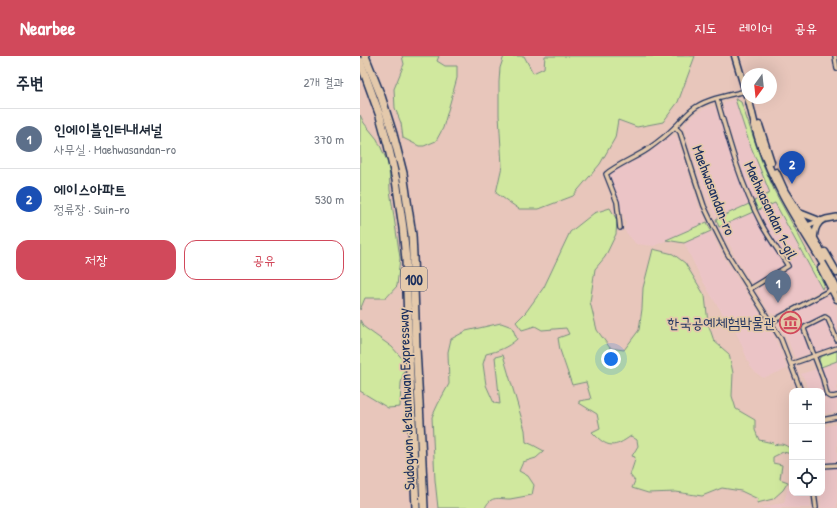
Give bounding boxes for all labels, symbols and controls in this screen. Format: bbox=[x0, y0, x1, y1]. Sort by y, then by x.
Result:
text: Nearbee bbox=[20, 15, 75, 41]
text: 지도 bbox=[694, 18, 717, 37]
text: 레이어 bbox=[739, 18, 772, 37]
text: 공유 bbox=[794, 18, 817, 37]
north arrow bbox=[741, 68, 777, 104]
text: 주변 bbox=[16, 71, 43, 94]
text: 2개 결과 bbox=[304, 73, 344, 91]
text: 인에이블인터내셔널 bbox=[54, 119, 163, 140]
text: 1 bbox=[27, 130, 31, 148]
text: 370 m bbox=[314, 130, 344, 148]
text: 사무실 · Maehwasandan-ro bbox=[54, 140, 176, 158]
street label: Maehwasandan-ro bbox=[687, 142, 741, 238]
pin: 2 bbox=[779, 151, 805, 184]
street label: Maehwasandan 1-gil bbox=[739, 158, 803, 262]
text: 에이스아파트 bbox=[54, 179, 126, 200]
text: 2 bbox=[26, 190, 32, 208]
text: 530 m bbox=[315, 190, 344, 208]
text: 정류장 · Suin-ro bbox=[54, 200, 129, 218]
button: 저장 bbox=[16, 240, 176, 280]
button: 공유 bbox=[184, 240, 344, 280]
road number: 100 bbox=[401, 267, 427, 291]
pin: 1 bbox=[765, 270, 791, 303]
street label: Sudogwon Je1sunhwan Expressway bbox=[392, 308, 420, 490]
museum icon: 한국공예체험박물관 bbox=[778, 309, 804, 335]
place label: 한국공예체험박물관 bbox=[667, 312, 776, 333]
your location bbox=[601, 349, 621, 369]
map controls bbox=[789, 388, 825, 496]
button: + bbox=[789, 388, 825, 424]
button: − bbox=[789, 424, 825, 460]
button: locate bbox=[789, 460, 825, 496]

